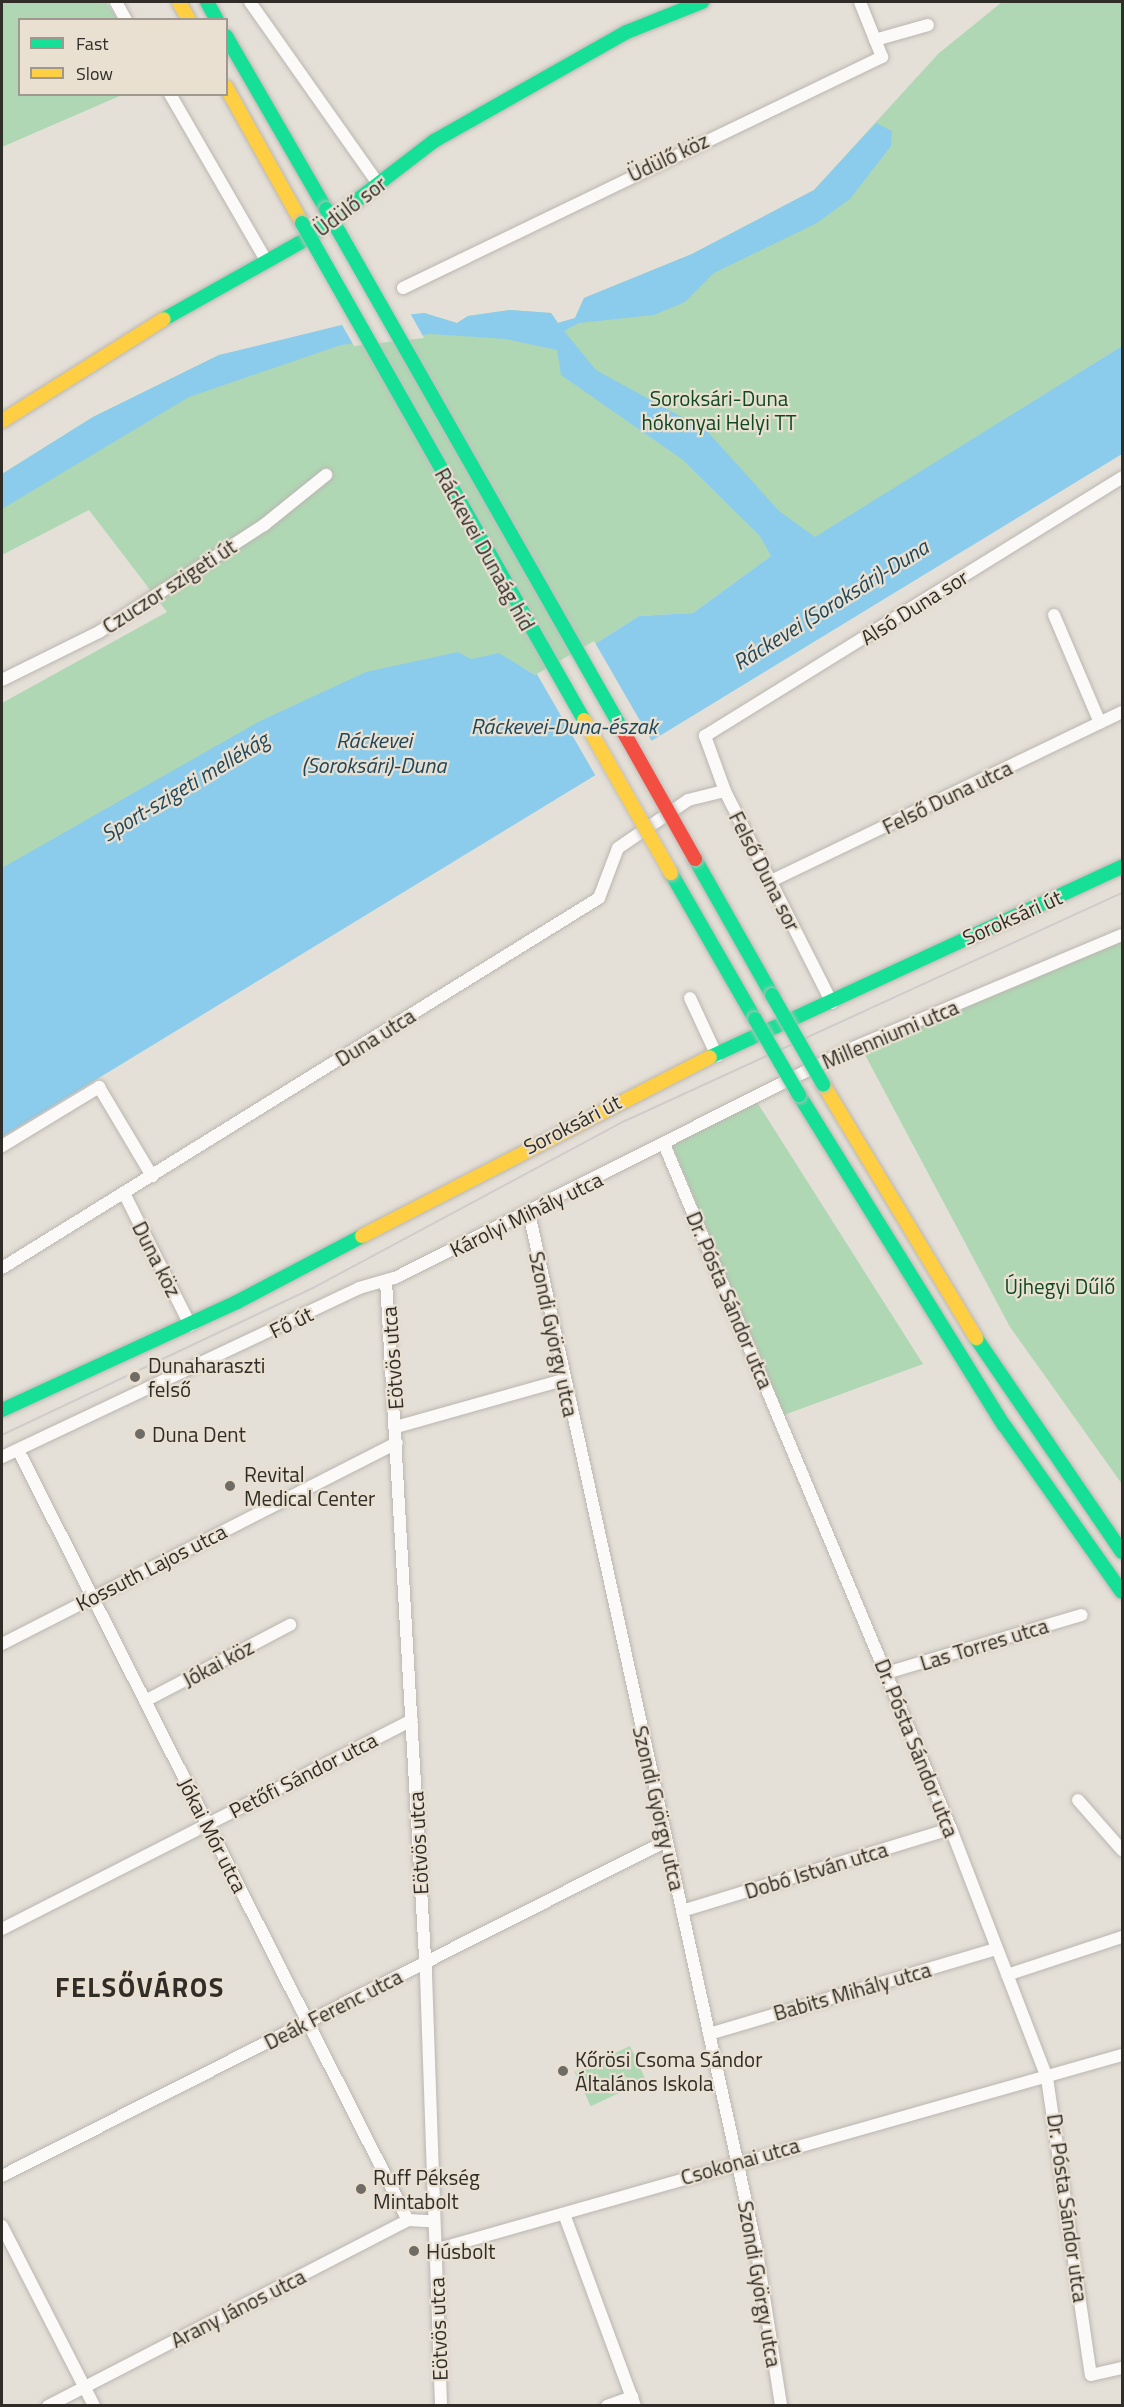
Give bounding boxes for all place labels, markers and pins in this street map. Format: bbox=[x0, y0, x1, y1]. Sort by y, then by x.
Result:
place label: Dunaharaszti felső bbox=[148, 1352, 265, 1402]
marker: Dunaharaszti felső bbox=[126, 1368, 144, 1386]
place label: Duna Dent bbox=[152, 1421, 246, 1447]
marker: Duna Dent bbox=[133, 1427, 147, 1441]
place label: Revital Medical Center bbox=[244, 1461, 375, 1511]
marker: Revital Medical Center bbox=[221, 1477, 239, 1495]
place label: Kőrösi Csoma Sándor Általános Iskola bbox=[575, 2046, 762, 2096]
marker: Kőrösi Csoma Sándor Általános Iskola bbox=[556, 2064, 570, 2078]
place label: Ruff Pékség Mintabolt bbox=[373, 2164, 480, 2214]
marker: Ruff Pékség Mintabolt bbox=[354, 2182, 368, 2196]
place label: Húsbolt bbox=[426, 2238, 495, 2264]
marker: Húsbolt bbox=[407, 2244, 421, 2258]

